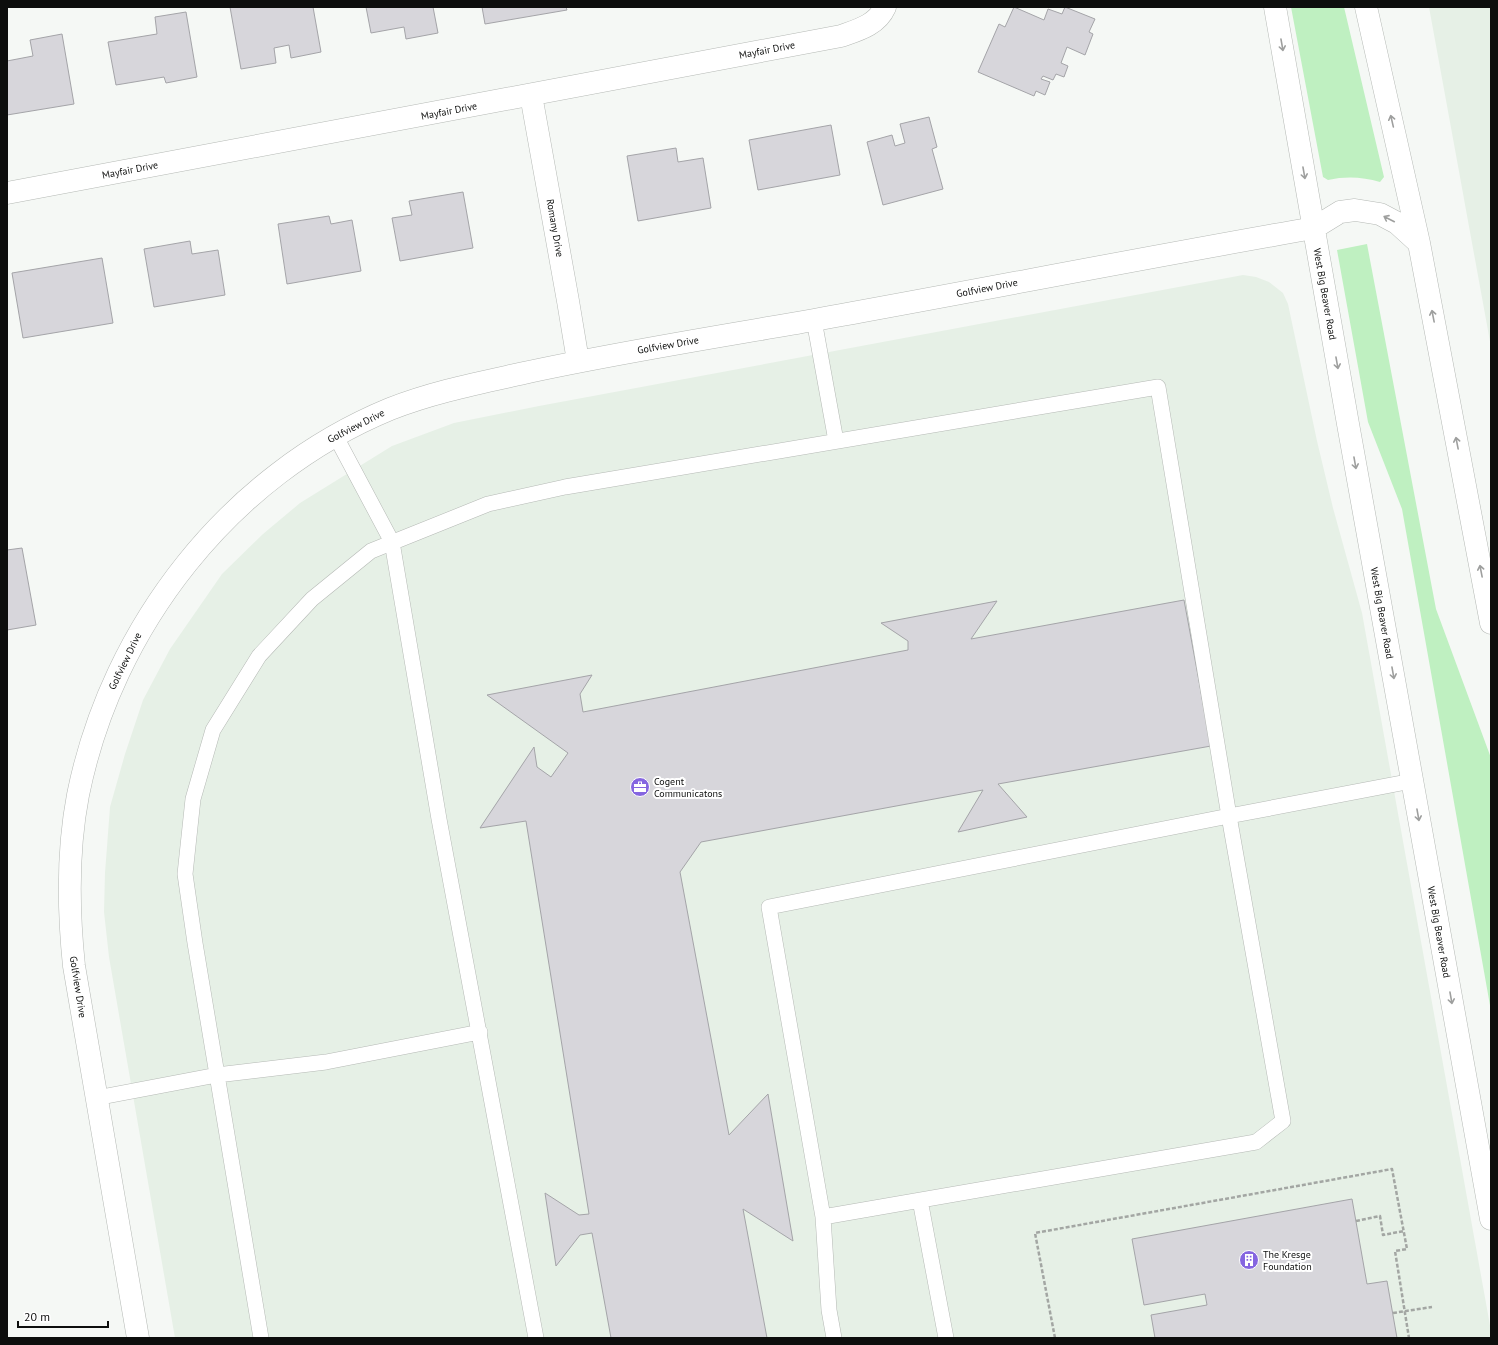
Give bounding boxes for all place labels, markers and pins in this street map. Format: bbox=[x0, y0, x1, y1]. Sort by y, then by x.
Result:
place label: Cogent Communicatons bbox=[654, 775, 722, 800]
office icon: Cogent Communicatons bbox=[629, 776, 651, 798]
place label: The Kresge Foundation bbox=[1263, 1248, 1312, 1273]
building icon: The Kresge Foundation bbox=[1238, 1249, 1260, 1271]

